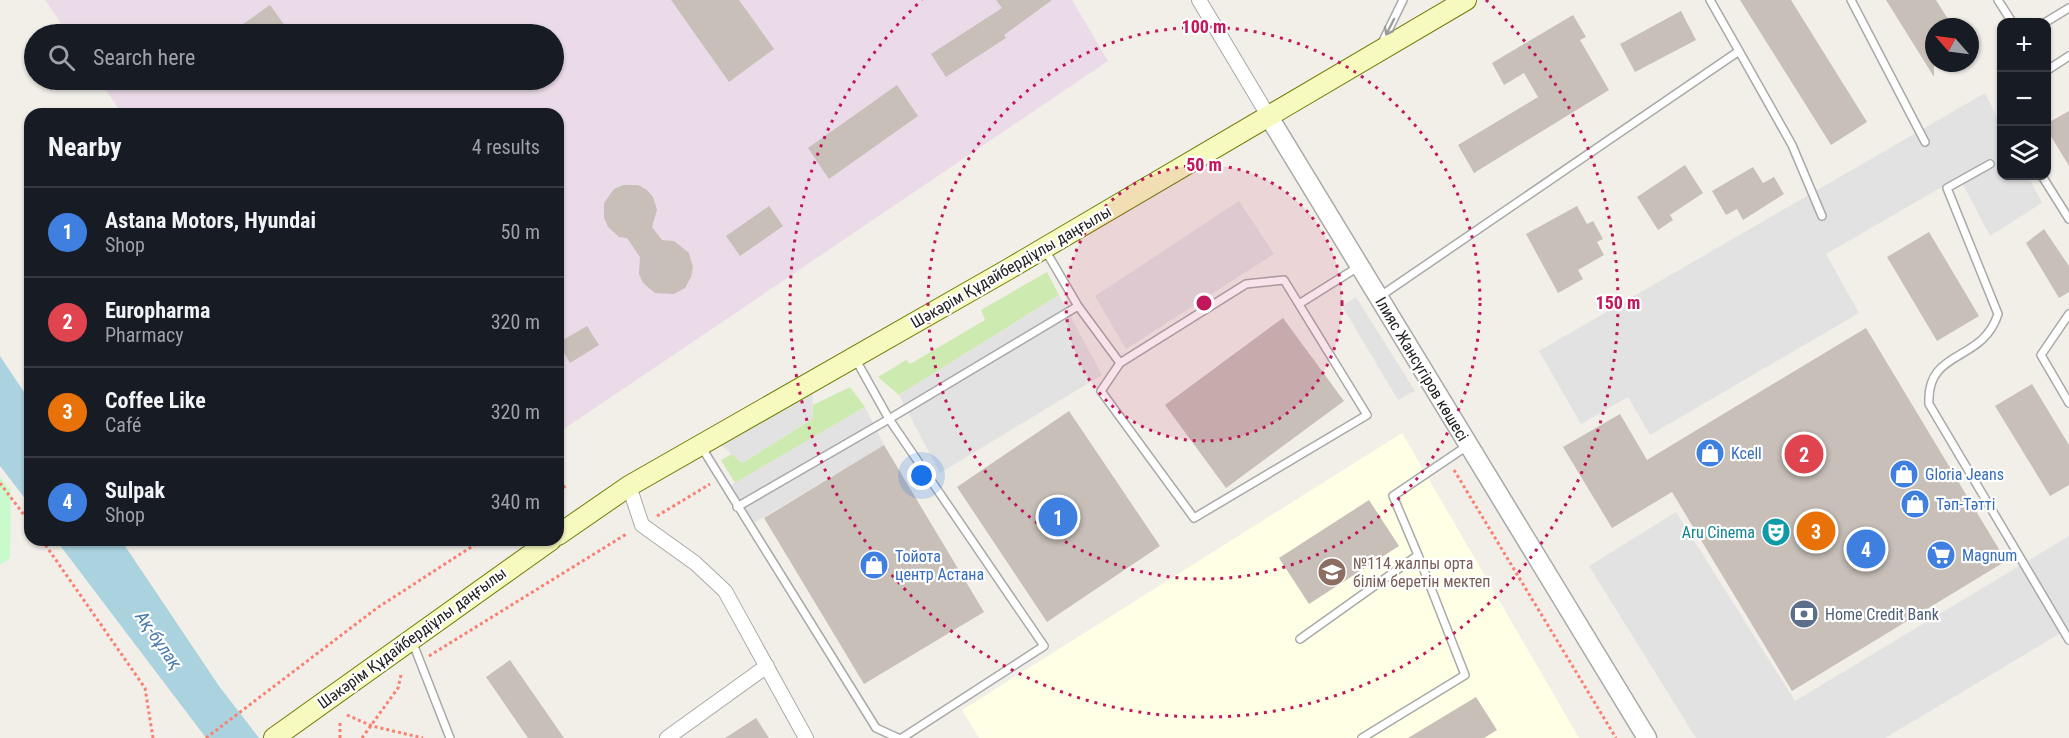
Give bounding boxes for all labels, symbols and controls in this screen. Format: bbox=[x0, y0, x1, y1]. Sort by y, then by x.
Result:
text: 100 m bbox=[1182, 16, 1226, 37]
one-way arrow bbox=[1384, 17, 1395, 35]
north arrow bbox=[1925, 18, 1979, 72]
map controls bbox=[1997, 18, 2051, 180]
button: + bbox=[1997, 18, 2051, 72]
search box bbox=[24, 24, 564, 90]
icon: search bbox=[45, 41, 78, 74]
text: Search here bbox=[93, 45, 195, 70]
button: − bbox=[1997, 72, 2051, 126]
button: layers bbox=[1997, 126, 2051, 180]
text: Nearby bbox=[48, 132, 122, 162]
text: 4 results bbox=[472, 135, 540, 159]
text: 50 m bbox=[1186, 154, 1222, 175]
street label: Шәкәрім Құдайбердіұлы даңғылы bbox=[907, 202, 1115, 332]
text: Astana Motors, Hyundai bbox=[105, 208, 316, 233]
text: 1 bbox=[62, 220, 73, 244]
text: 50 m bbox=[501, 220, 540, 244]
text: Shop bbox=[105, 233, 145, 257]
text: 150 m bbox=[1596, 292, 1640, 313]
centre of rings bbox=[1194, 293, 1214, 313]
street label: Ілияс Жансүгіров көшесі bbox=[1371, 293, 1473, 445]
text: Europharma bbox=[105, 298, 210, 323]
text: 2 bbox=[62, 310, 73, 334]
text: 320 m bbox=[491, 310, 540, 334]
text: Pharmacy bbox=[105, 323, 184, 347]
text: Coffee Like bbox=[105, 388, 206, 413]
text: 3 bbox=[62, 400, 73, 424]
text: 320 m bbox=[491, 400, 540, 424]
text: Café bbox=[105, 413, 141, 437]
pin: 2 bbox=[1784, 432, 1824, 476]
shop icon: Kcell bbox=[1694, 437, 1726, 469]
place label: Kcell bbox=[1731, 444, 1762, 463]
shop icon: Gloria Jeans bbox=[1888, 458, 1920, 490]
your location bbox=[907, 461, 936, 490]
place label: Gloria Jeans bbox=[1925, 465, 2004, 484]
text: Sulpak bbox=[105, 478, 165, 503]
shop icon: Тәп-Тәтті bbox=[1899, 488, 1931, 520]
text: 4 bbox=[62, 490, 73, 514]
text: 340 m bbox=[491, 490, 540, 514]
pin: 1 bbox=[1038, 494, 1078, 540]
place label: Тәп-Тәтті bbox=[1936, 495, 1995, 514]
text: Shop bbox=[105, 503, 145, 527]
pin: 3 bbox=[1796, 508, 1836, 554]
theatre icon: Aru Cinema bbox=[1760, 516, 1792, 548]
place label: Aru Cinema bbox=[1682, 523, 1755, 542]
pin: 4 bbox=[1846, 526, 1886, 572]
supermarket icon: Magnum bbox=[1925, 539, 1957, 571]
place label: Magnum bbox=[1962, 546, 2017, 565]
place label: Тойота центр Астана bbox=[895, 547, 984, 584]
shop icon: Тойота центр Астана bbox=[858, 549, 890, 581]
place label: №114 жалпы орта білім беретін мектеп bbox=[1353, 554, 1490, 591]
school or university icon: №114 жалпы орта білім беретін мектеп bbox=[1316, 556, 1348, 588]
street label: Шәкәрім Құдайбердіұлы даңғылы bbox=[314, 563, 510, 713]
bank icon: Home Credit Bank bbox=[1788, 598, 1820, 630]
place label: Home Credit Bank bbox=[1825, 605, 1940, 624]
water label: Ақ-бұлақ bbox=[131, 606, 187, 673]

